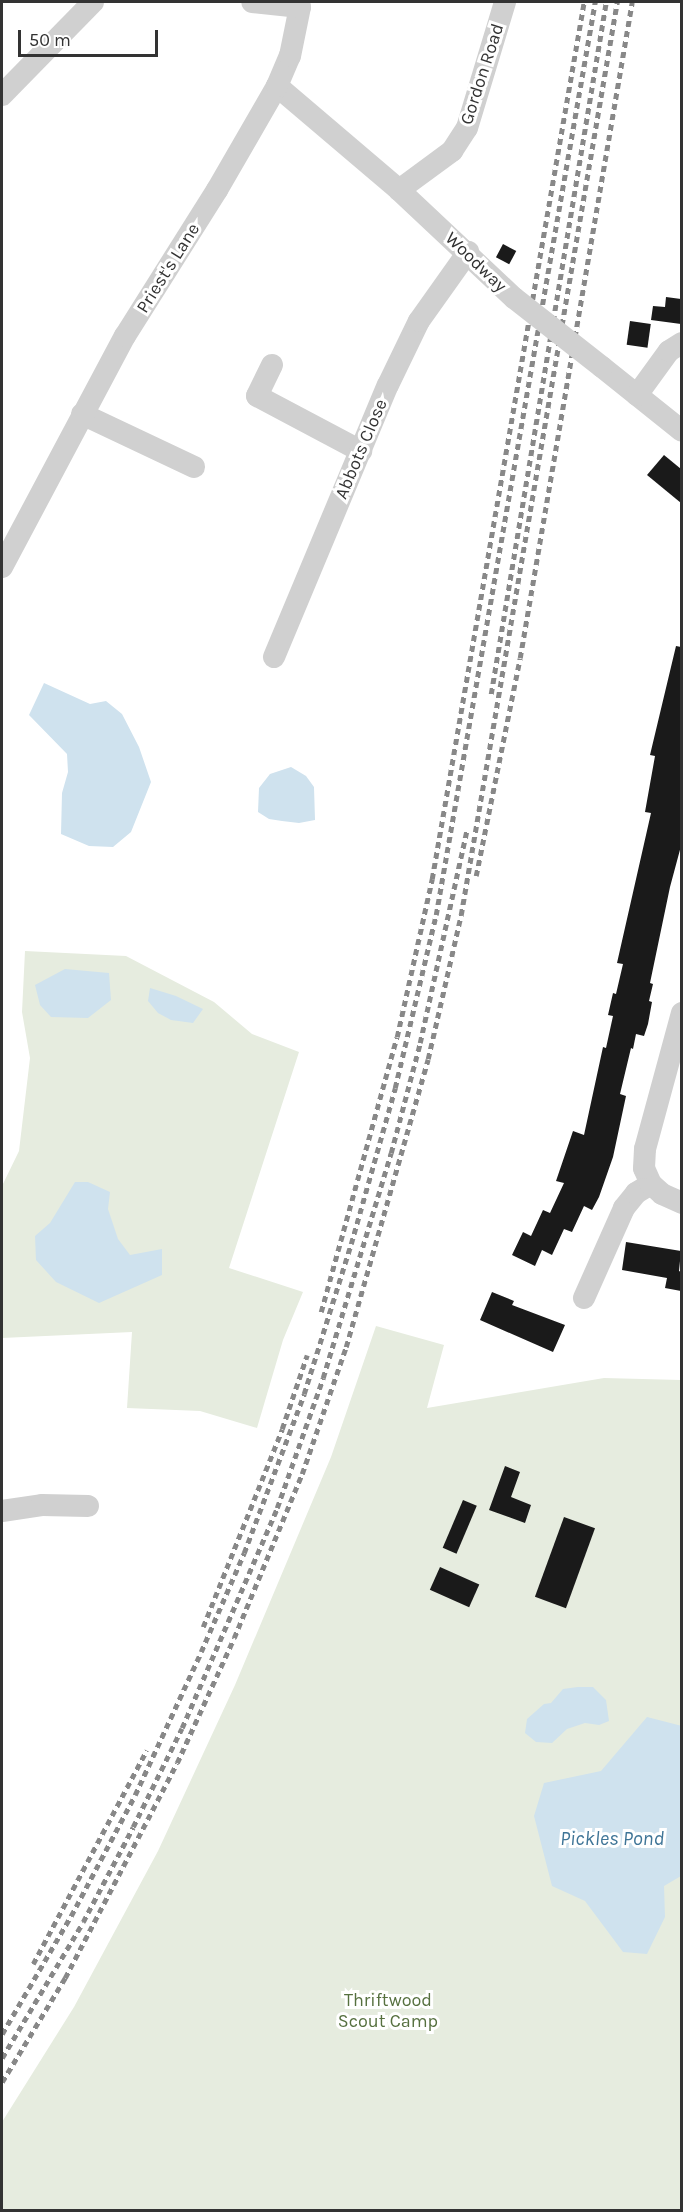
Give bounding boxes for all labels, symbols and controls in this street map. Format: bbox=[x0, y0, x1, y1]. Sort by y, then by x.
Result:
scale bar bbox=[21, 18, 160, 56]
street label: Gordon Road bbox=[456, 21, 508, 127]
text: 50 m bbox=[29, 29, 71, 51]
street label: Priest's Lane bbox=[132, 219, 204, 317]
street label: Woodway bbox=[441, 227, 511, 297]
street label: Abbots Close bbox=[330, 396, 392, 502]
water label: Pickles Pond bbox=[560, 1826, 664, 1850]
park label: Thriftwood Scout Camp bbox=[338, 1990, 438, 2032]

